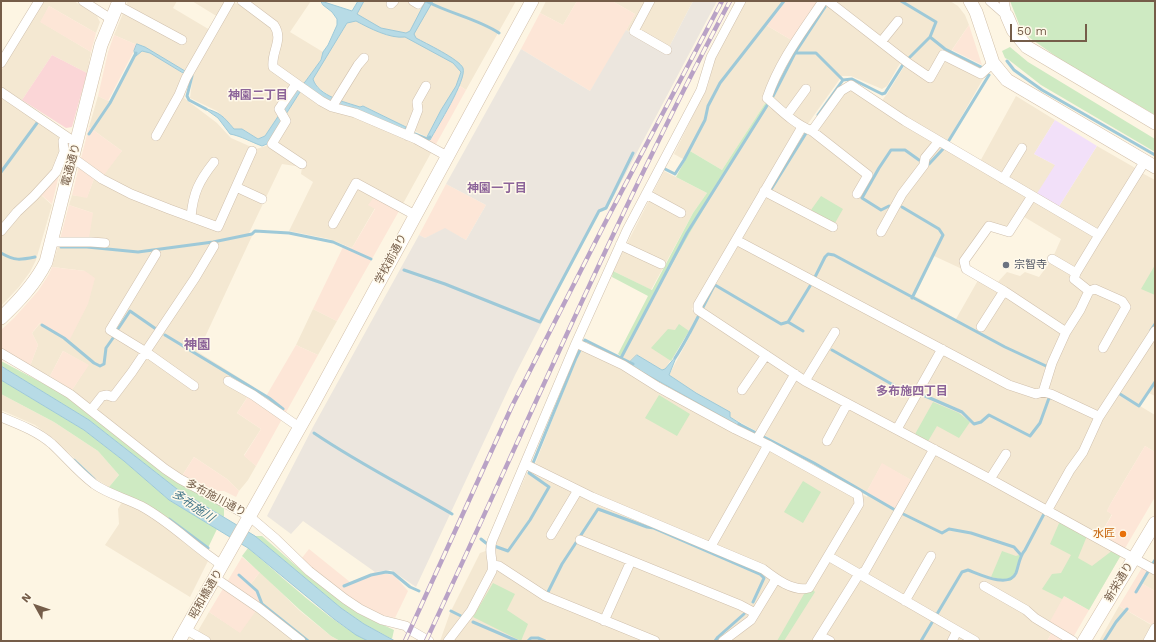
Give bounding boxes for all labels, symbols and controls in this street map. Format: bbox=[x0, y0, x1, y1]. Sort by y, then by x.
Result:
scale bar bbox=[1012, 16, 1089, 42]
text: 50 m bbox=[1017, 24, 1047, 38]
district label: 神園二丁目 bbox=[228, 88, 288, 102]
street label: 電通通り bbox=[59, 142, 83, 188]
district label: 神園一丁目 bbox=[467, 181, 527, 195]
street label: 学校前通り bbox=[372, 232, 410, 286]
place label: 宗智寺 bbox=[1014, 258, 1047, 272]
marker: 宗智寺 bbox=[1001, 260, 1011, 270]
district label: 神園 bbox=[184, 337, 210, 353]
district label: 多布施四丁目 bbox=[876, 384, 948, 398]
street label: 多布施川通り bbox=[184, 477, 248, 519]
water label: 多布施川 bbox=[169, 487, 217, 525]
place label: 水匠 bbox=[1093, 527, 1115, 541]
marker: 水匠 bbox=[1118, 529, 1128, 539]
street label: 新栄通り bbox=[1102, 560, 1136, 604]
street label: 昭和橋通り bbox=[187, 567, 225, 621]
north arrow bbox=[16, 586, 56, 626]
text: N bbox=[19, 591, 34, 605]

